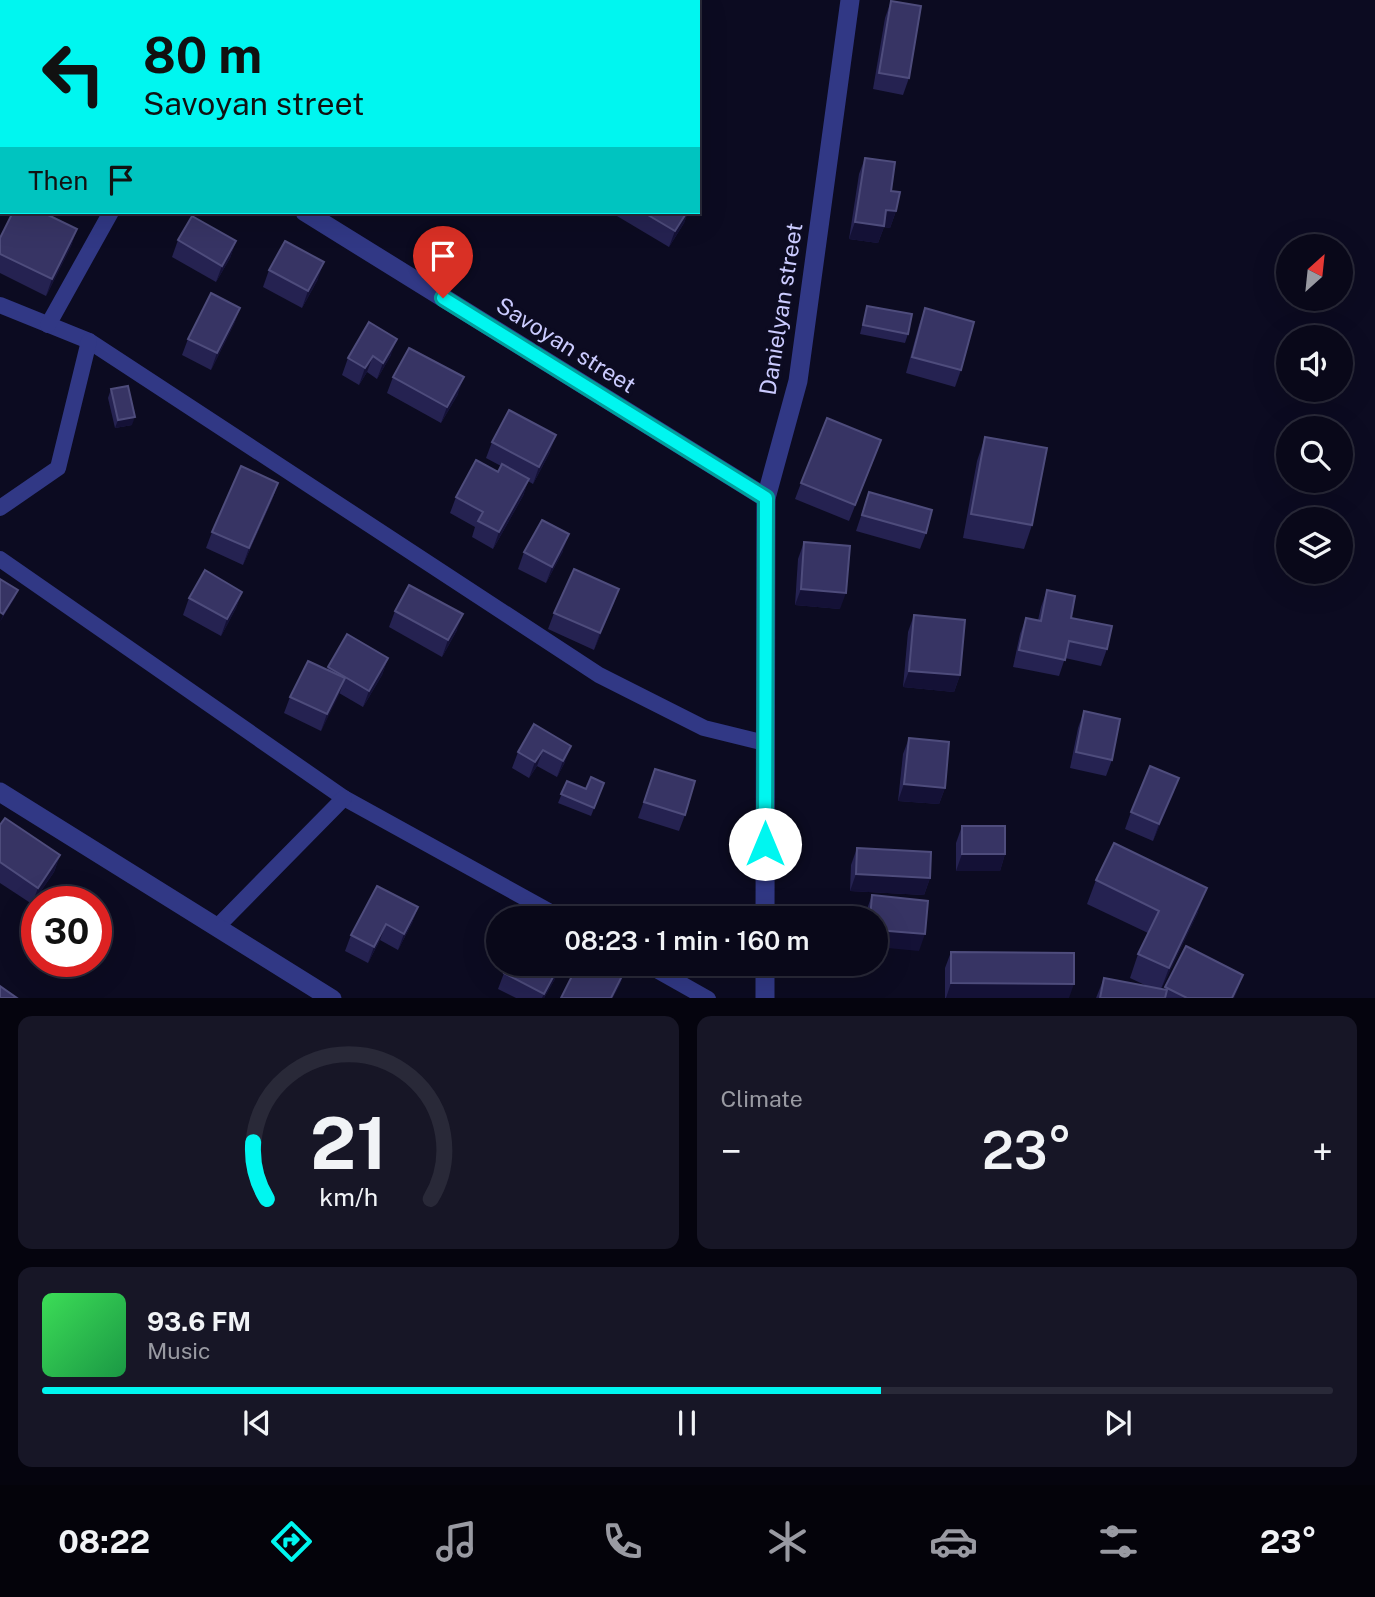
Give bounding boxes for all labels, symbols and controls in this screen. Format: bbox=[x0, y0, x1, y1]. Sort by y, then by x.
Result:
text: 80 m bbox=[143, 26, 262, 84]
icon: left bbox=[28, 28, 119, 119]
text: Savoyan street bbox=[143, 85, 364, 122]
icon: arrive bbox=[102, 161, 140, 199]
text: Then bbox=[28, 165, 88, 196]
street label: Danielyan street bbox=[754, 221, 807, 397]
pin bbox=[413, 226, 473, 298]
north arrow bbox=[1276, 234, 1353, 312]
map controls bbox=[1276, 234, 1353, 584]
icon: arrive bbox=[424, 237, 462, 275]
street label: Savoyan street bbox=[492, 291, 641, 398]
button: sound bbox=[1276, 325, 1353, 402]
button: search bbox=[1276, 416, 1353, 493]
button: layers bbox=[1276, 507, 1353, 584]
position arrow bbox=[728, 807, 802, 881]
speed limit sign: 30 bbox=[21, 886, 112, 977]
text: 08:23 · 1 min · 160 m bbox=[565, 925, 809, 956]
text: Climate bbox=[721, 1085, 803, 1112]
text: 21 bbox=[310, 1100, 387, 1185]
text: 23° bbox=[982, 1120, 1072, 1181]
text: − bbox=[721, 1129, 742, 1174]
text: + bbox=[1312, 1129, 1333, 1174]
text: km/h bbox=[319, 1181, 378, 1211]
text: 93.6 FM bbox=[147, 1306, 251, 1337]
text: Music bbox=[147, 1337, 211, 1364]
icon: previous bbox=[238, 1404, 276, 1442]
icon: pause bbox=[668, 1404, 706, 1442]
icon: next bbox=[1099, 1404, 1137, 1442]
icon: directions bbox=[267, 1517, 316, 1566]
icon: music bbox=[432, 1517, 481, 1566]
icon: phone bbox=[598, 1517, 647, 1566]
icon: climate bbox=[763, 1517, 812, 1566]
icon: car bbox=[929, 1517, 978, 1566]
icon: filters bbox=[1094, 1517, 1143, 1566]
text: 08:22 bbox=[58, 1523, 150, 1560]
text: 23° bbox=[1260, 1523, 1317, 1560]

